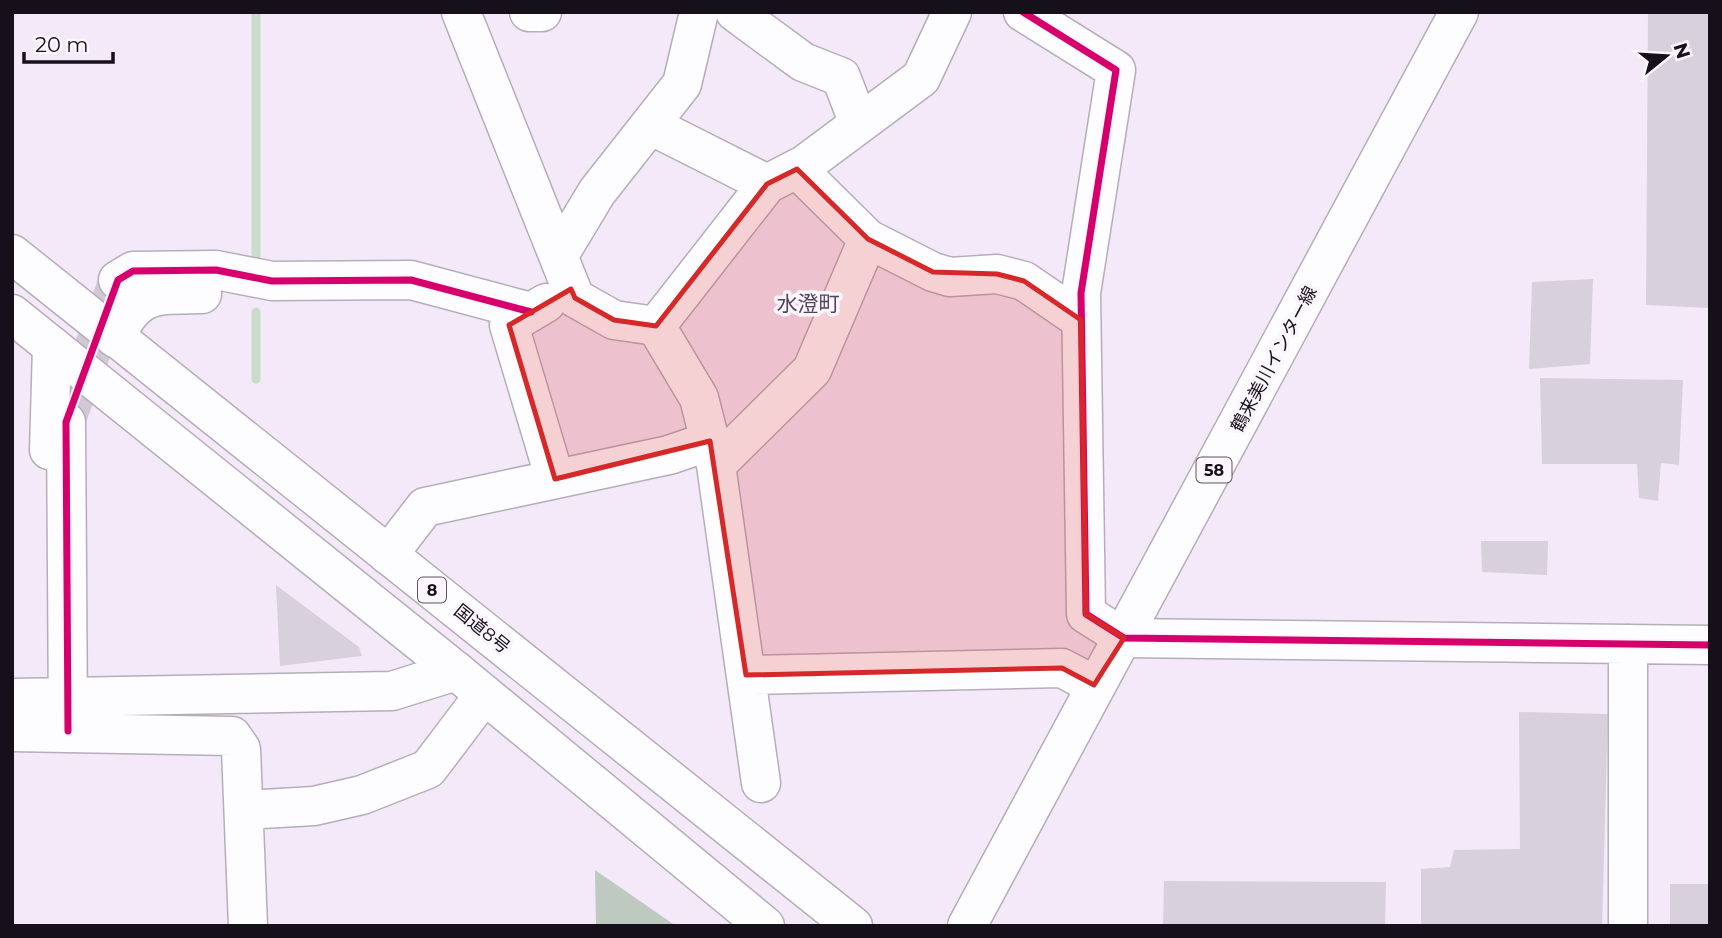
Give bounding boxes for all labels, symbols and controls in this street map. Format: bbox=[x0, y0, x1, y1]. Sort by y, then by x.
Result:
scale bar bbox=[24, 21, 114, 65]
north arrow bbox=[1631, 21, 1701, 91]
text: 20 m bbox=[35, 32, 89, 57]
text: N bbox=[1668, 40, 1695, 62]
street label: 鶴来美川インター線 bbox=[1226, 282, 1322, 436]
district label: 水澄町 bbox=[777, 291, 840, 316]
road number: 58 bbox=[1196, 457, 1232, 482]
road number: 8 bbox=[418, 578, 446, 603]
street label: 国道8号 bbox=[450, 600, 514, 658]

